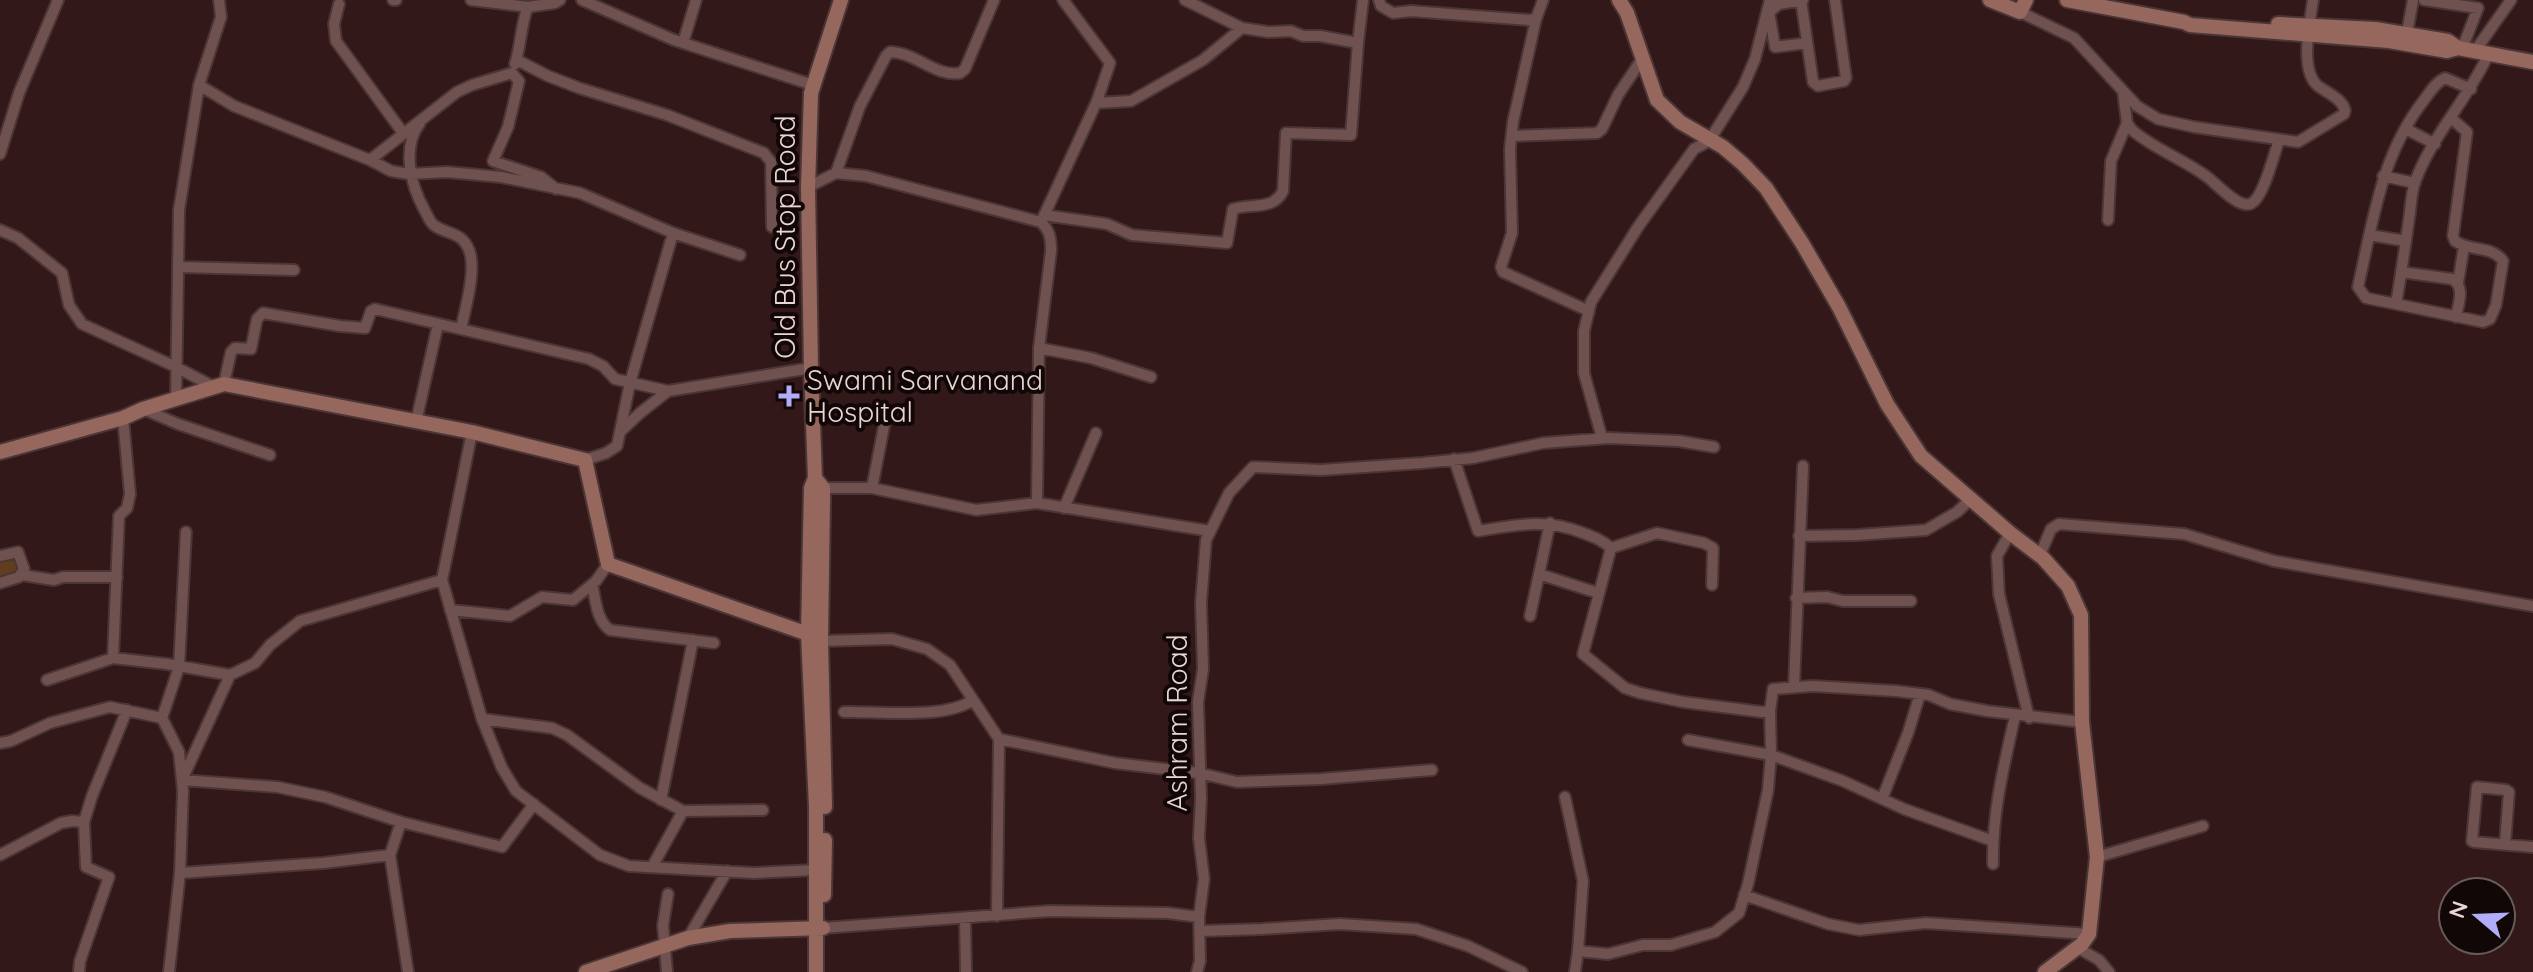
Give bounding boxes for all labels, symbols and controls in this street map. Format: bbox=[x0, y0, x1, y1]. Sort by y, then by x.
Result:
street label: Old Bus Stop Road bbox=[767, 115, 802, 359]
place label: Swami Sarvanand Hospital bbox=[807, 362, 1043, 429]
marker: Swami Sarvanand Hospital bbox=[778, 385, 800, 407]
street label: Ashram Road bbox=[1159, 634, 1194, 812]
north arrow bbox=[2437, 876, 2517, 956]
text: N bbox=[2442, 897, 2474, 922]

